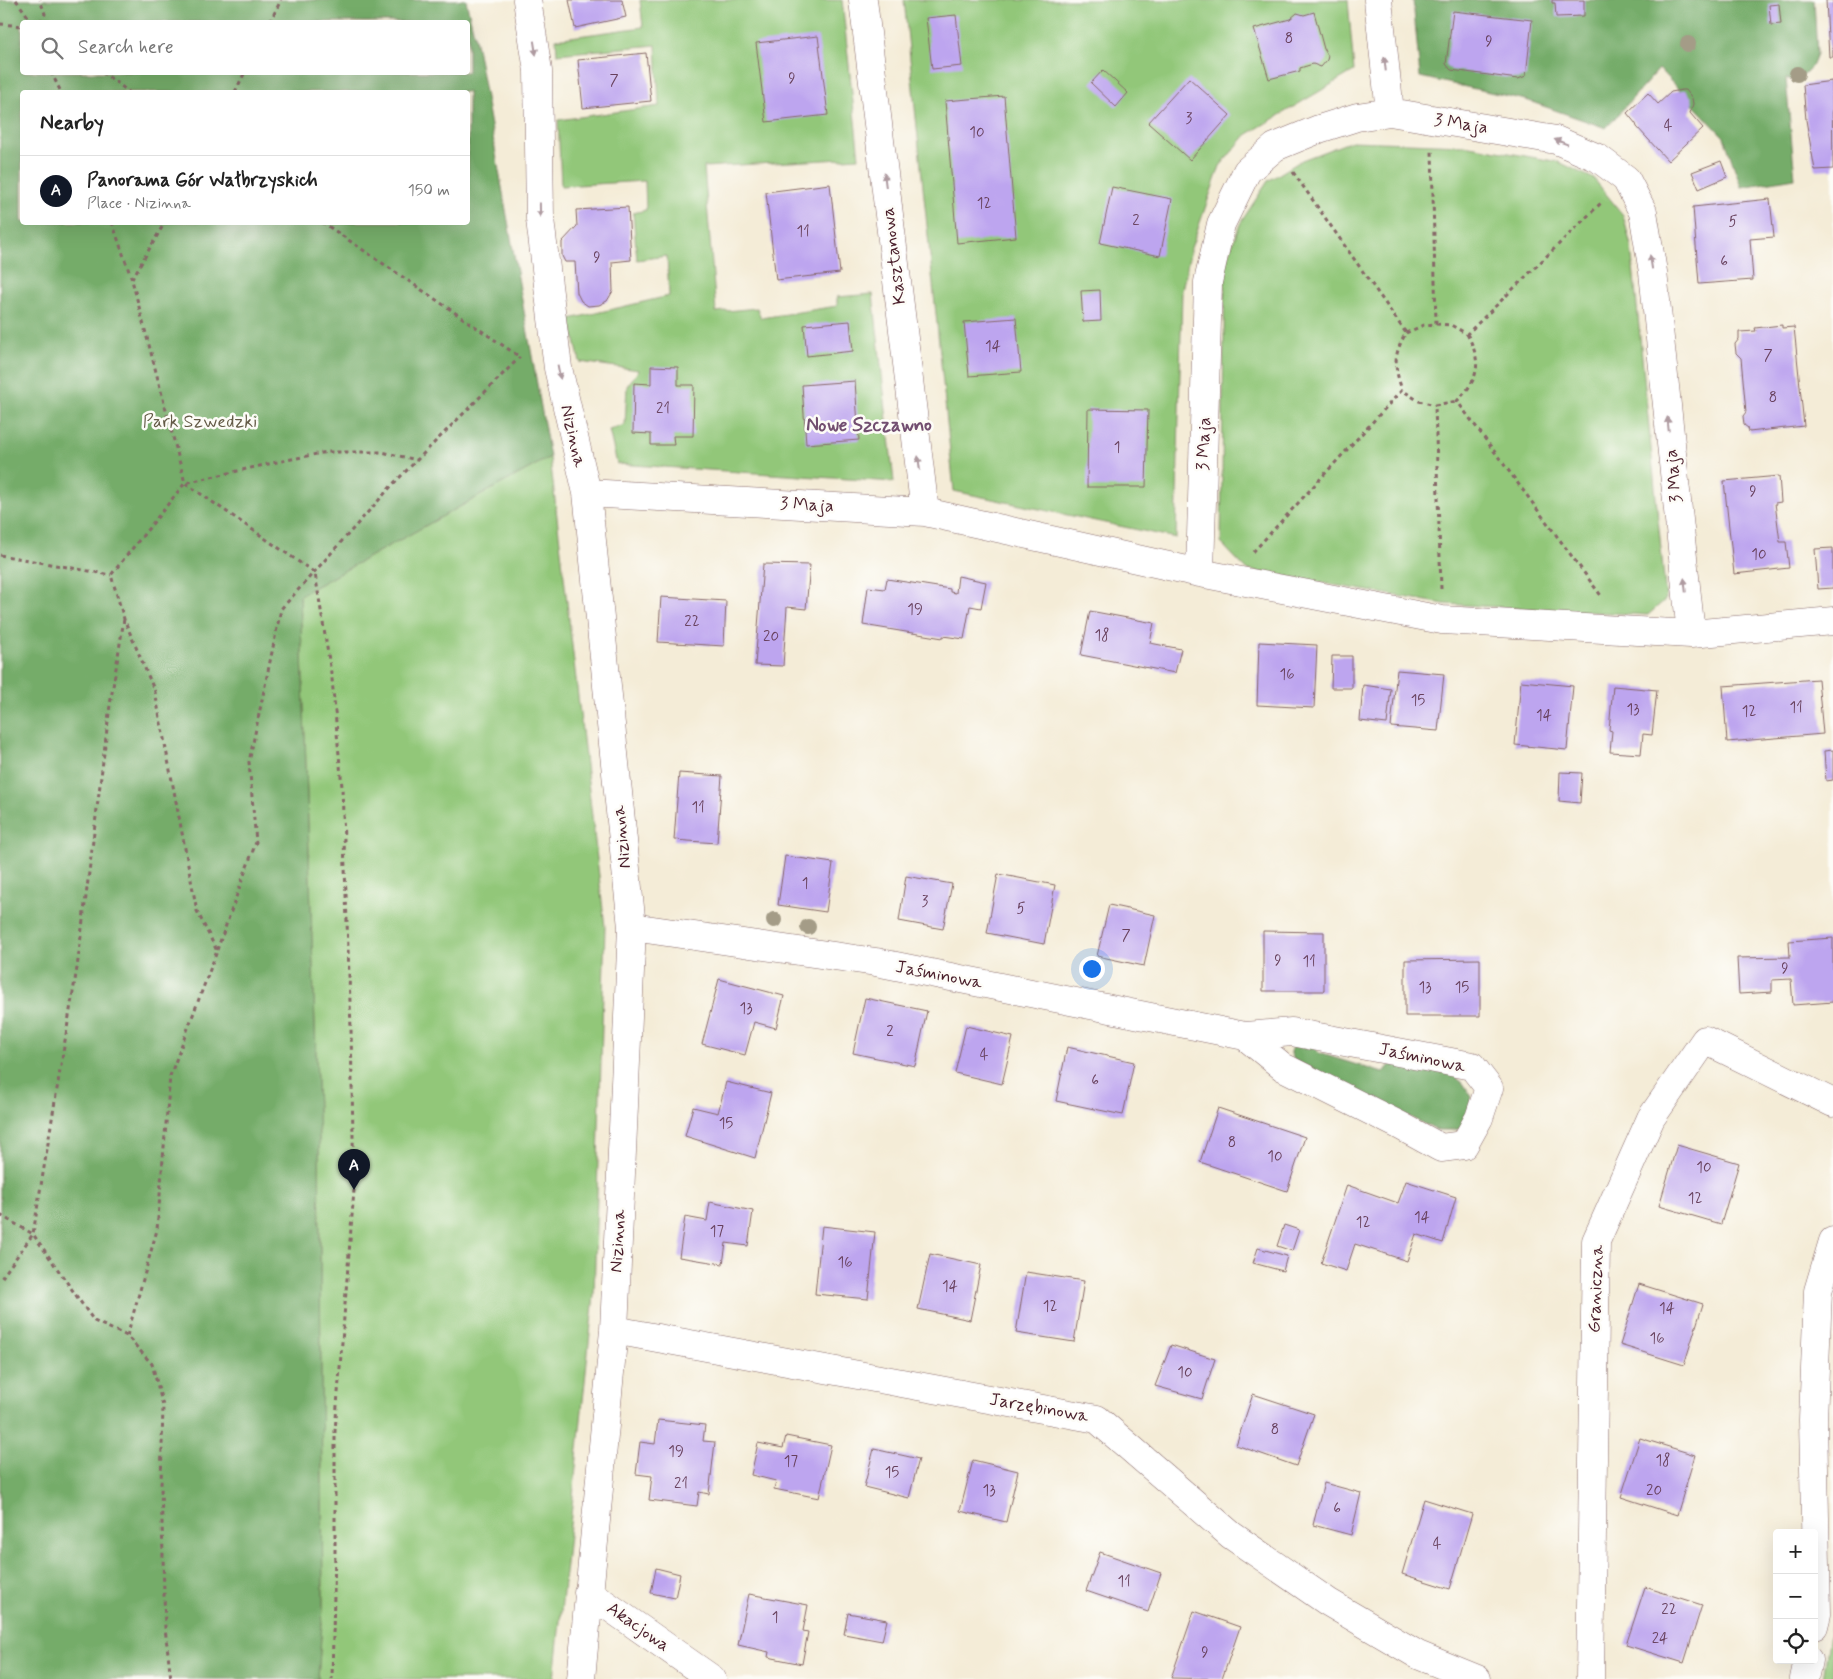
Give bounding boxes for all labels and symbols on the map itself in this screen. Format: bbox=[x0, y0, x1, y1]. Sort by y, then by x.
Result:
house number: 8 bbox=[1285, 29, 1293, 49]
house number: 9 bbox=[1485, 32, 1493, 52]
one-way arrow bbox=[531, 41, 539, 57]
one-way arrow bbox=[1381, 56, 1389, 72]
house number: 9 bbox=[788, 69, 796, 89]
house number: 7 bbox=[609, 71, 619, 91]
street label: 3 Maja bbox=[1433, 108, 1489, 140]
house number: 3 bbox=[1186, 109, 1193, 129]
house number: 4 bbox=[1664, 116, 1673, 136]
house number: 10 bbox=[969, 123, 985, 143]
one-way arrow bbox=[1554, 138, 1569, 145]
one-way arrow bbox=[881, 172, 889, 188]
house number: 12 bbox=[977, 194, 991, 214]
one-way arrow bbox=[536, 203, 544, 219]
street label: Kasztanowa bbox=[876, 206, 912, 306]
house number: 2 bbox=[1132, 211, 1140, 231]
house number: 5 bbox=[1728, 212, 1738, 232]
house number: 11 bbox=[796, 222, 810, 242]
house number: 9 bbox=[593, 248, 601, 268]
house number: 6 bbox=[1720, 252, 1728, 272]
one-way arrow bbox=[1647, 254, 1655, 270]
house number: 14 bbox=[985, 337, 1001, 357]
house number: 7 bbox=[1763, 346, 1773, 366]
one-way arrow bbox=[555, 364, 563, 380]
house number: 8 bbox=[1769, 388, 1777, 408]
house number: 21 bbox=[656, 399, 670, 419]
street label: Nizinna bbox=[554, 402, 592, 470]
park label: Park Szwedzki bbox=[143, 410, 257, 434]
district label: Nowe Szczawno bbox=[806, 413, 932, 438]
one-way arrow bbox=[1664, 415, 1672, 431]
street label: 3 Maja bbox=[1191, 417, 1217, 471]
house number: 1 bbox=[1114, 438, 1120, 458]
street label: 3 Maja bbox=[1659, 448, 1689, 504]
one-way arrow bbox=[915, 455, 923, 471]
house number: 9 bbox=[1749, 482, 1757, 502]
street label: 3 Maja bbox=[779, 492, 835, 518]
house number: 10 bbox=[1751, 545, 1767, 565]
one-way arrow bbox=[1681, 577, 1689, 593]
house number: 19 bbox=[907, 600, 923, 620]
house number: 22 bbox=[684, 612, 700, 632]
house number: 18 bbox=[1095, 626, 1109, 646]
house number: 20 bbox=[763, 627, 779, 647]
house number: 16 bbox=[1279, 665, 1295, 685]
house number: 15 bbox=[1411, 691, 1425, 711]
house number: 11 bbox=[1789, 698, 1803, 718]
house number: 13 bbox=[1626, 700, 1640, 720]
house number: 12 bbox=[1742, 702, 1756, 722]
house number: 14 bbox=[1536, 706, 1552, 726]
house number: 11 bbox=[691, 798, 705, 818]
street label: Nizinna bbox=[607, 804, 637, 870]
house number: 1 bbox=[802, 874, 808, 894]
house number: 3 bbox=[922, 892, 929, 912]
house number: 5 bbox=[1016, 899, 1026, 919]
house number: 7 bbox=[1121, 926, 1131, 946]
house number: 9 bbox=[1274, 951, 1282, 971]
house number: 11 bbox=[1302, 952, 1316, 972]
street label: Jaśminowa bbox=[894, 955, 985, 995]
your location bbox=[1079, 956, 1105, 982]
house number: 9 bbox=[1781, 959, 1789, 979]
house number: 13 bbox=[1418, 978, 1432, 998]
house number: 15 bbox=[1455, 978, 1469, 998]
house number: 13 bbox=[739, 999, 753, 1019]
house number: 2 bbox=[886, 1022, 894, 1042]
street label: Jaśminowa bbox=[1376, 1037, 1468, 1079]
house number: 4 bbox=[980, 1045, 989, 1065]
house number: 6 bbox=[1091, 1071, 1099, 1091]
house number: 15 bbox=[719, 1114, 733, 1134]
house number: 8 bbox=[1228, 1133, 1236, 1153]
house number: 10 bbox=[1267, 1147, 1283, 1167]
pin: A bbox=[338, 1149, 370, 1190]
house number: 10 bbox=[1696, 1158, 1712, 1178]
house number: 12 bbox=[1688, 1189, 1702, 1209]
house number: 14 bbox=[1414, 1208, 1430, 1228]
street label: Nizinna bbox=[604, 1209, 632, 1273]
house number: 12 bbox=[1356, 1213, 1370, 1233]
house number: 17 bbox=[710, 1222, 725, 1242]
street label: Graniczna bbox=[1582, 1244, 1610, 1334]
house number: 16 bbox=[837, 1253, 853, 1273]
house number: 14 bbox=[942, 1277, 958, 1297]
house number: 12 bbox=[1043, 1297, 1057, 1317]
house number: 14 bbox=[1659, 1299, 1675, 1319]
house number: 16 bbox=[1649, 1329, 1665, 1349]
house number: 10 bbox=[1177, 1363, 1193, 1383]
street label: Jarzębinowa bbox=[988, 1387, 1091, 1429]
house number: 8 bbox=[1271, 1420, 1279, 1440]
house number: 19 bbox=[668, 1442, 684, 1462]
house number: 18 bbox=[1656, 1451, 1670, 1471]
house number: 17 bbox=[784, 1452, 799, 1472]
house number: 15 bbox=[885, 1463, 899, 1483]
house number: 21 bbox=[674, 1474, 688, 1494]
house number: 13 bbox=[982, 1481, 996, 1501]
house number: 20 bbox=[1646, 1481, 1662, 1501]
house number: 6 bbox=[1333, 1499, 1341, 1519]
house number: 4 bbox=[1433, 1534, 1442, 1554]
house number: 11 bbox=[1117, 1572, 1131, 1592]
street label: Akacjowa bbox=[602, 1597, 674, 1657]
house number: 22 bbox=[1661, 1600, 1677, 1620]
house number: 1 bbox=[772, 1608, 778, 1628]
house number: 24 bbox=[1652, 1629, 1668, 1649]
house number: 9 bbox=[1201, 1643, 1209, 1663]

